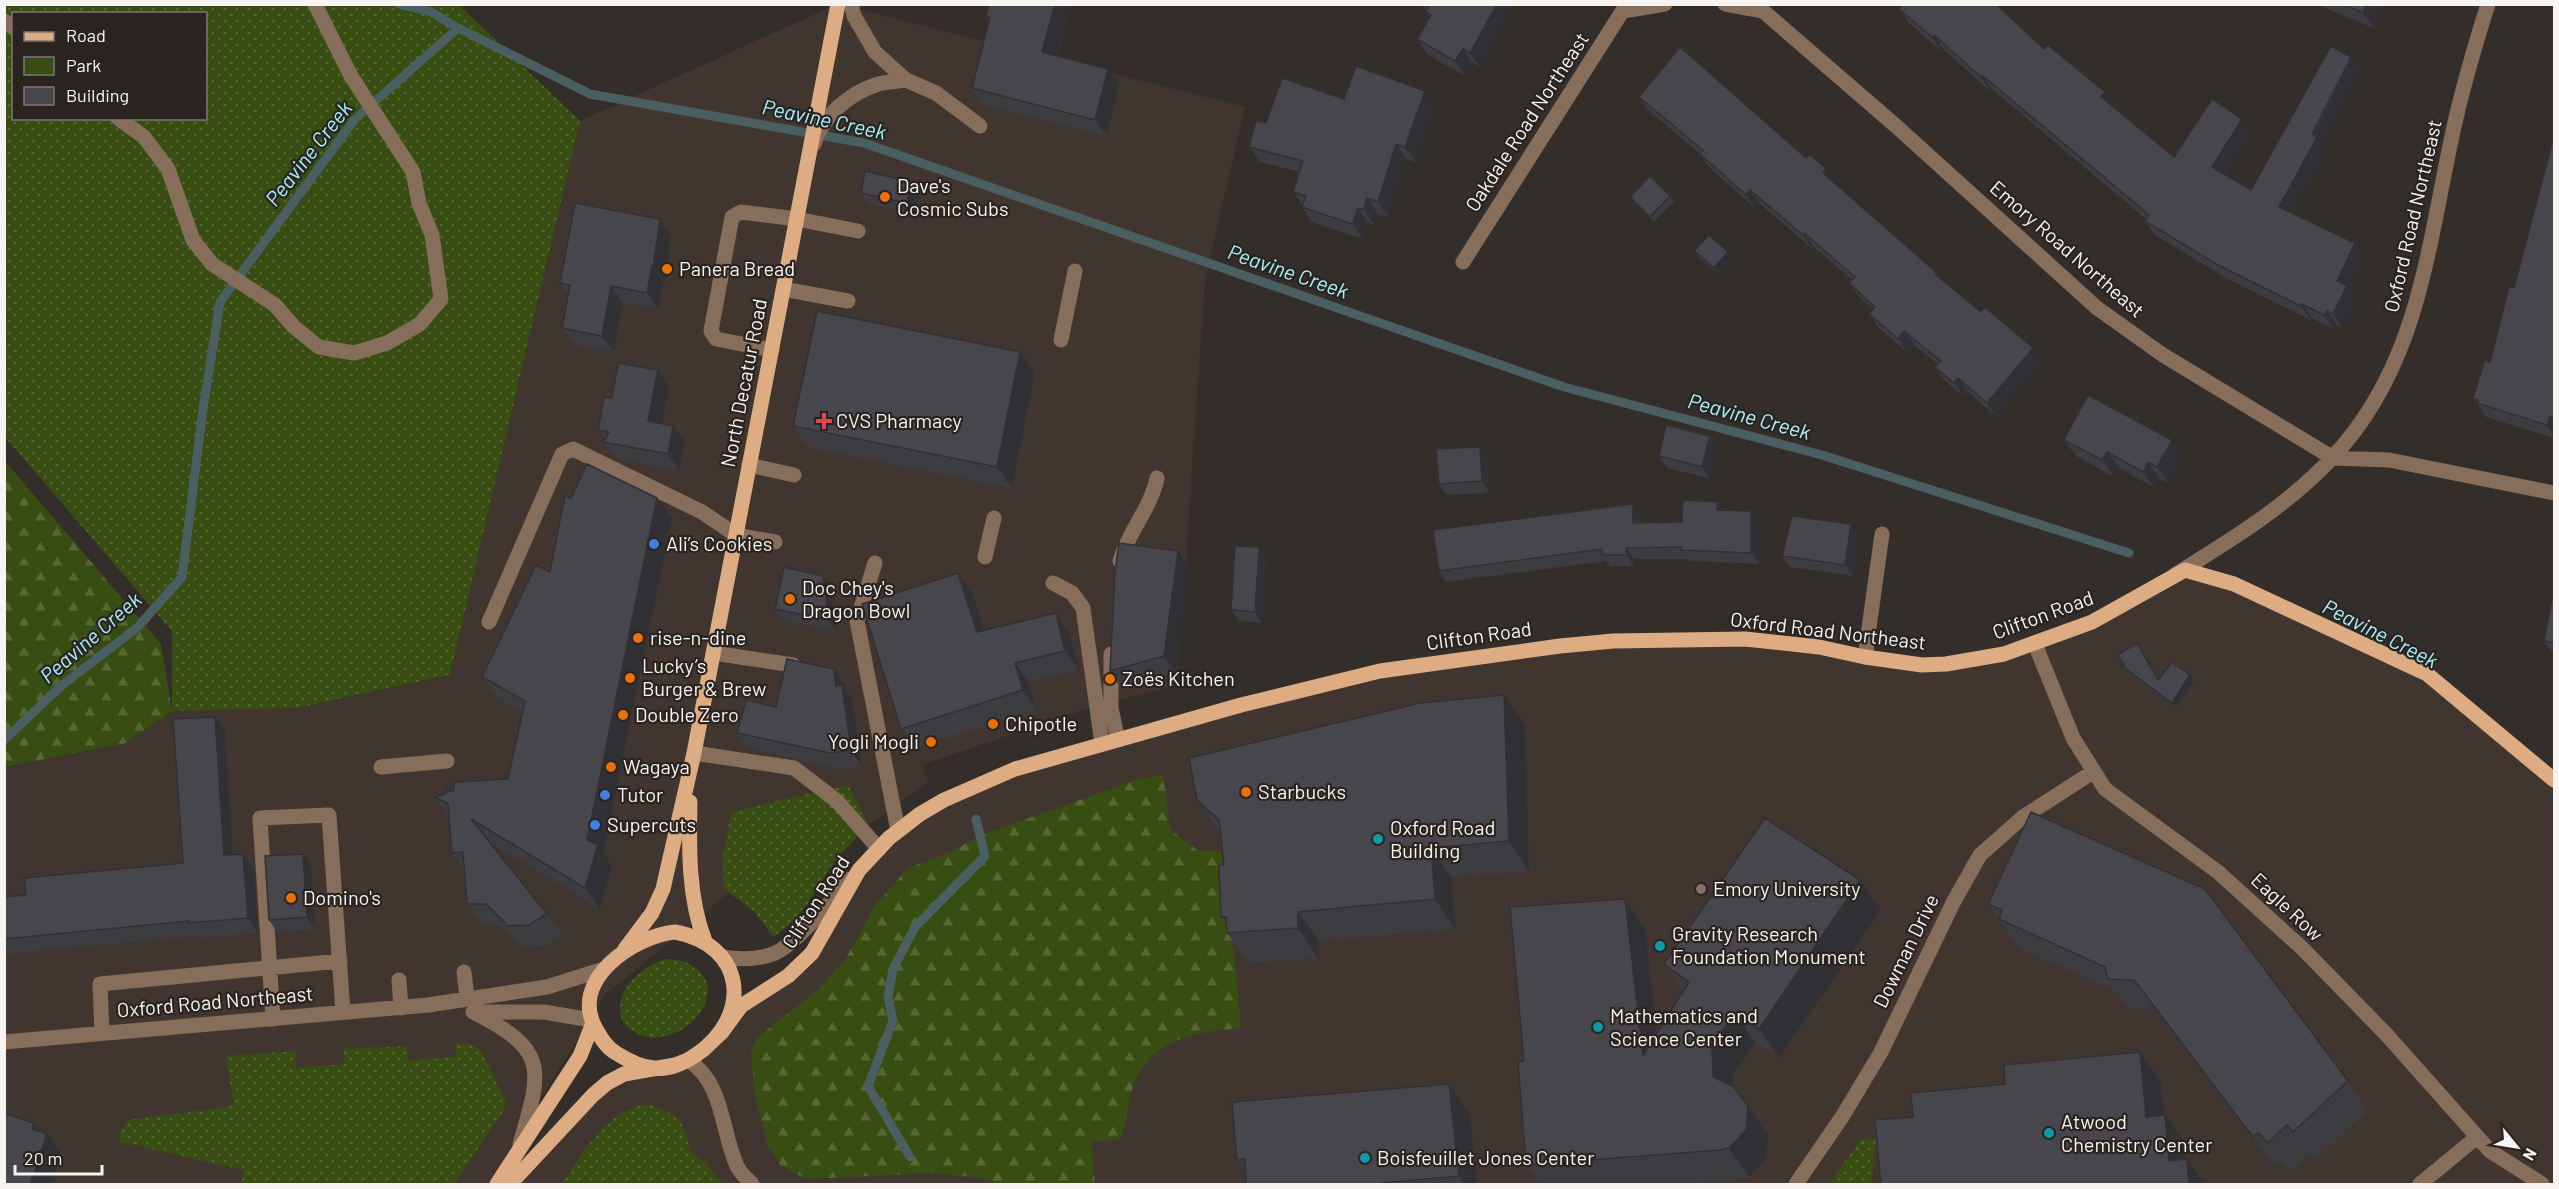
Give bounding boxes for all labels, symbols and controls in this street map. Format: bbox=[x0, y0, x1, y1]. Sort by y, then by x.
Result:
legend bbox=[12, 12, 207, 120]
text: Road bbox=[66, 24, 106, 46]
street label: Oakdale Road Northeast bbox=[1459, 28, 1593, 215]
text: Park bbox=[66, 54, 101, 76]
text: Building bbox=[66, 84, 129, 106]
water label: Peavine Creek bbox=[760, 93, 889, 144]
water label: Peavine Creek bbox=[259, 95, 357, 210]
street label: Oxford Road Northeast bbox=[2378, 117, 2446, 314]
place label: Dave's Cosmic Subs bbox=[897, 173, 1009, 220]
street label: Emory Road Northeast bbox=[1986, 175, 2150, 322]
marker: Dave's Cosmic Subs bbox=[878, 190, 892, 204]
water label: Peavine Creek bbox=[1225, 238, 1353, 303]
place label: Panera Bread bbox=[679, 256, 795, 280]
marker: Panera Bread bbox=[660, 262, 674, 276]
street label: North Decatur Road bbox=[715, 297, 771, 469]
water label: Peavine Creek bbox=[1685, 387, 1814, 444]
place label: CVS Pharmacy bbox=[836, 408, 962, 432]
marker: CVS Pharmacy bbox=[817, 414, 831, 428]
place label: Ali’s Cookies bbox=[666, 531, 772, 555]
marker: Ali’s Cookies bbox=[647, 537, 661, 551]
place label: Doc Chey's Dragon Bowl bbox=[802, 575, 910, 622]
street label: Clifton Road bbox=[1989, 585, 2096, 643]
water label: Peavine Creek bbox=[34, 586, 146, 688]
marker: Doc Chey's Dragon Bowl bbox=[783, 592, 797, 606]
water label: Peavine Creek bbox=[2319, 593, 2443, 673]
street label: Oxford Road Northeast bbox=[1729, 606, 1927, 654]
street label: Clifton Road bbox=[1425, 616, 1533, 654]
place label: rise-n-dine bbox=[650, 625, 746, 649]
marker: rise-n-dine bbox=[631, 631, 645, 645]
place label: Lucky’s Burger & Brew bbox=[642, 653, 766, 700]
place label: Zoës Kitchen bbox=[1122, 666, 1235, 690]
marker: Lucky’s Burger & Brew bbox=[623, 671, 637, 685]
marker: Zoës Kitchen bbox=[1103, 672, 1117, 686]
place label: Double Zero bbox=[635, 702, 739, 726]
marker: Double Zero bbox=[616, 708, 630, 722]
place label: Chipotle bbox=[1005, 711, 1077, 735]
marker: Chipotle bbox=[986, 717, 1000, 731]
place label: Yogli Mogli bbox=[828, 729, 919, 753]
marker: Yogli Mogli bbox=[924, 735, 938, 749]
place label: Wagaya bbox=[623, 754, 690, 778]
marker: Wagaya bbox=[604, 760, 618, 774]
place label: Starbucks bbox=[1258, 779, 1346, 803]
place label: Tutor bbox=[617, 782, 663, 806]
marker: Starbucks bbox=[1239, 785, 1253, 799]
marker: Tutor bbox=[598, 788, 612, 802]
place label: Supercuts bbox=[607, 812, 696, 836]
place label: Oxford Road Building bbox=[1390, 815, 1495, 862]
marker: Supercuts bbox=[588, 818, 602, 832]
marker: Oxford Road Building bbox=[1371, 832, 1385, 846]
street label: Clifton Road bbox=[776, 851, 854, 952]
street label: Eagle Row bbox=[2247, 867, 2329, 946]
place label: Emory University bbox=[1713, 876, 1861, 900]
marker: Emory University bbox=[1694, 882, 1708, 896]
place label: Domino's bbox=[303, 885, 381, 909]
street label: Dowman Drive bbox=[1867, 890, 1943, 1011]
marker: Domino's bbox=[284, 891, 298, 905]
place label: Gravity Research Foundation Monument bbox=[1672, 921, 1866, 968]
marker: Gravity Research Foundation Monument bbox=[1653, 939, 1667, 953]
street label: Oxford Road Northeast bbox=[116, 980, 314, 1022]
place label: Mathematics and Science Center bbox=[1610, 1003, 1758, 1050]
marker: Mathematics and Science Center bbox=[1591, 1020, 1605, 1034]
place label: Atwood Chemistry Center bbox=[2061, 1109, 2213, 1156]
north arrow bbox=[2487, 1117, 2547, 1177]
marker: Atwood Chemistry Center bbox=[2042, 1126, 2056, 1140]
scale bar bbox=[15, 1138, 102, 1176]
place label: Boisfeuillet Jones Center bbox=[1377, 1145, 1594, 1169]
text: N bbox=[2520, 1145, 2541, 1164]
text: 20 m bbox=[24, 1147, 62, 1169]
marker: Boisfeuillet Jones Center bbox=[1358, 1151, 1372, 1165]

